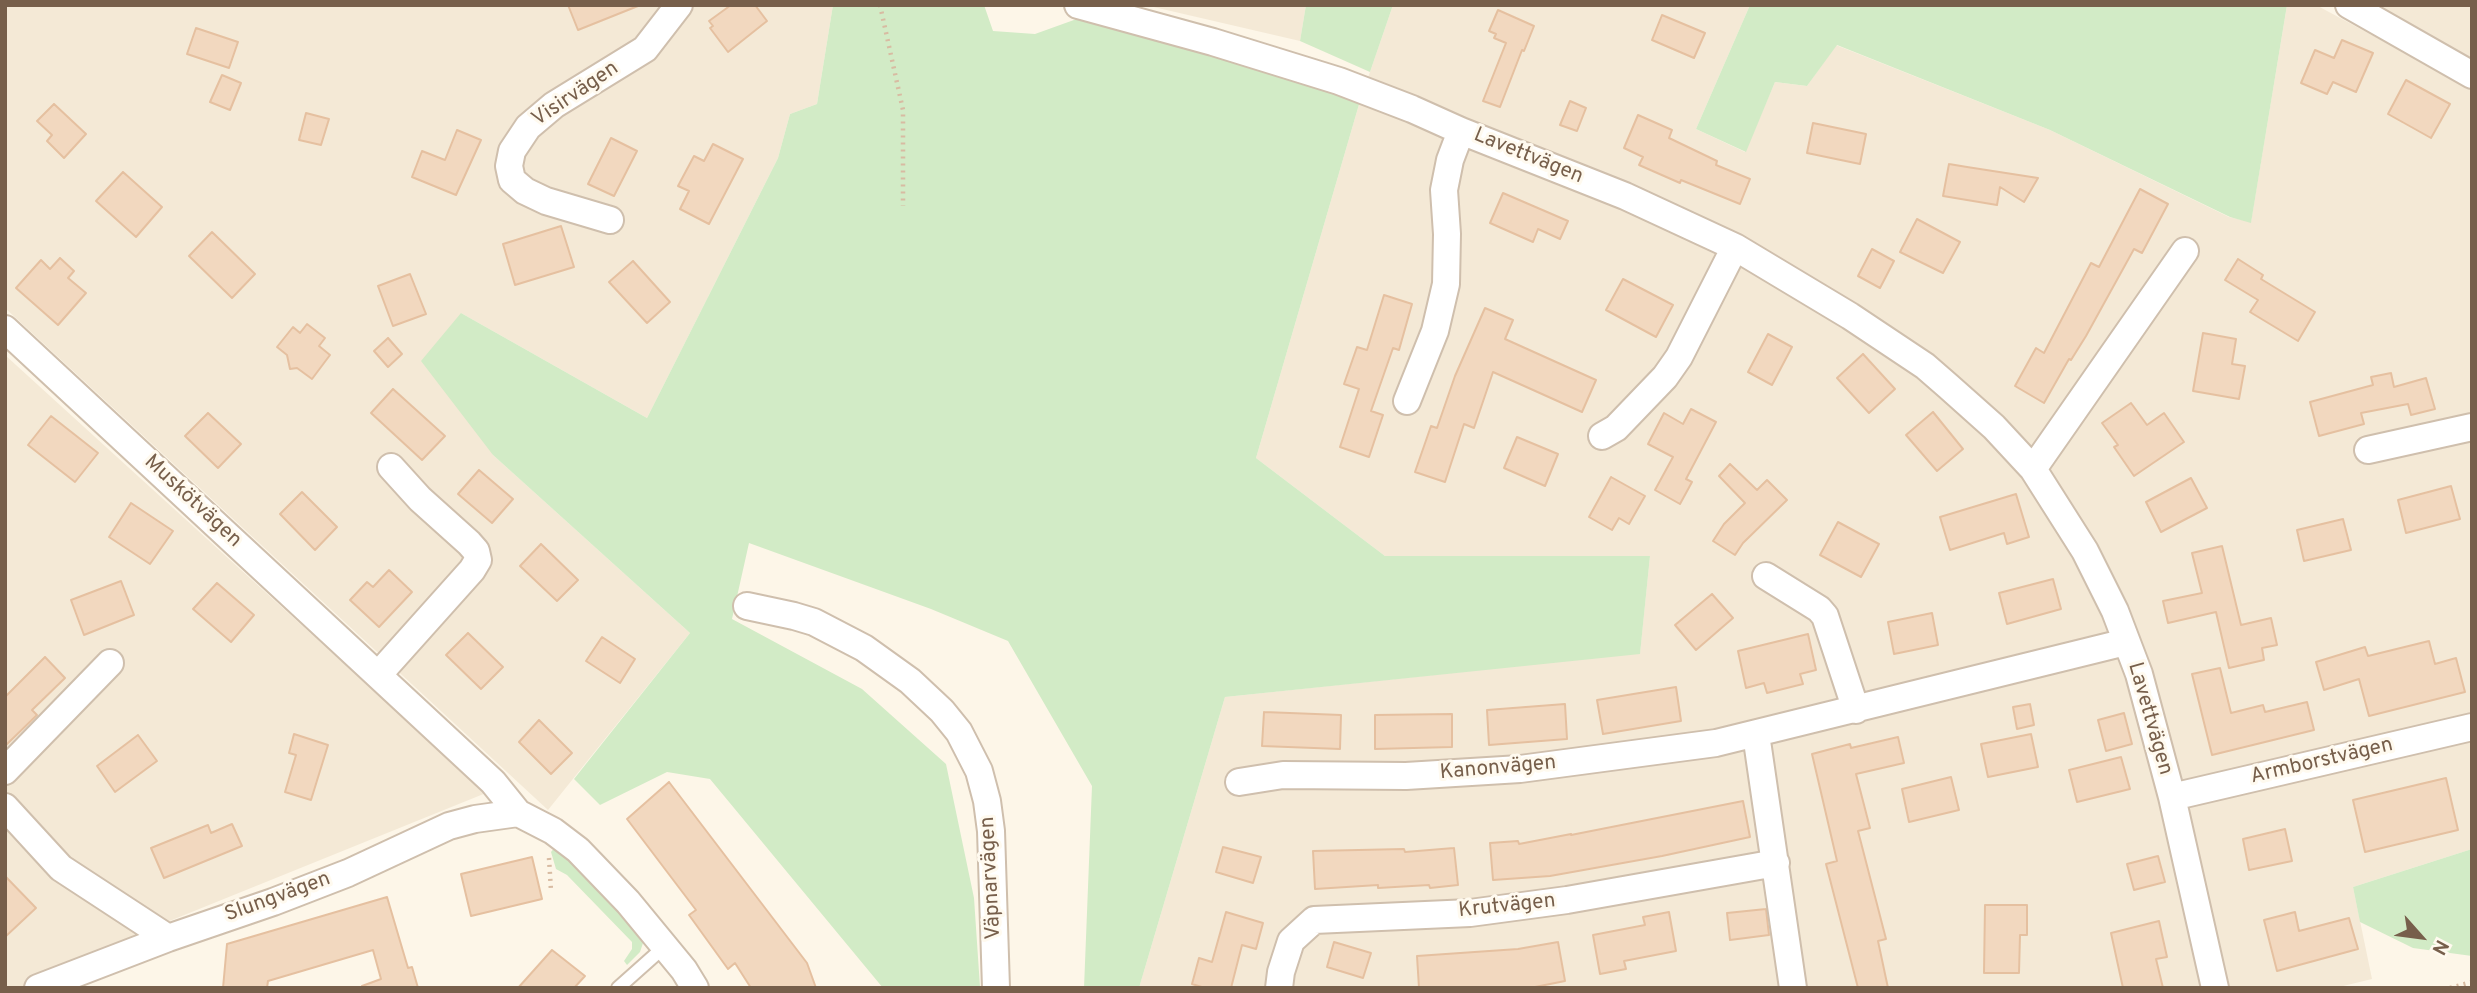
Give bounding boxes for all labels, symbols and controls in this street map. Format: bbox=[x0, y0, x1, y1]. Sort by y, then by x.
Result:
street label: Visirvägen bbox=[528, 57, 624, 133]
street label: Lavettvägen bbox=[1469, 124, 1587, 190]
street label: Muskötvägen bbox=[138, 450, 246, 554]
street label: Lavettvägen bbox=[2121, 660, 2177, 778]
street label: Armborstvägen bbox=[2248, 733, 2396, 791]
street label: Kanonvägen bbox=[1439, 751, 1557, 787]
street label: Väpnarvägen bbox=[976, 816, 1008, 940]
street label: Slungvägen bbox=[222, 867, 334, 929]
street label: Krutvägen bbox=[1457, 889, 1557, 925]
north arrow bbox=[2386, 902, 2456, 972]
text: N bbox=[2426, 935, 2453, 959]

